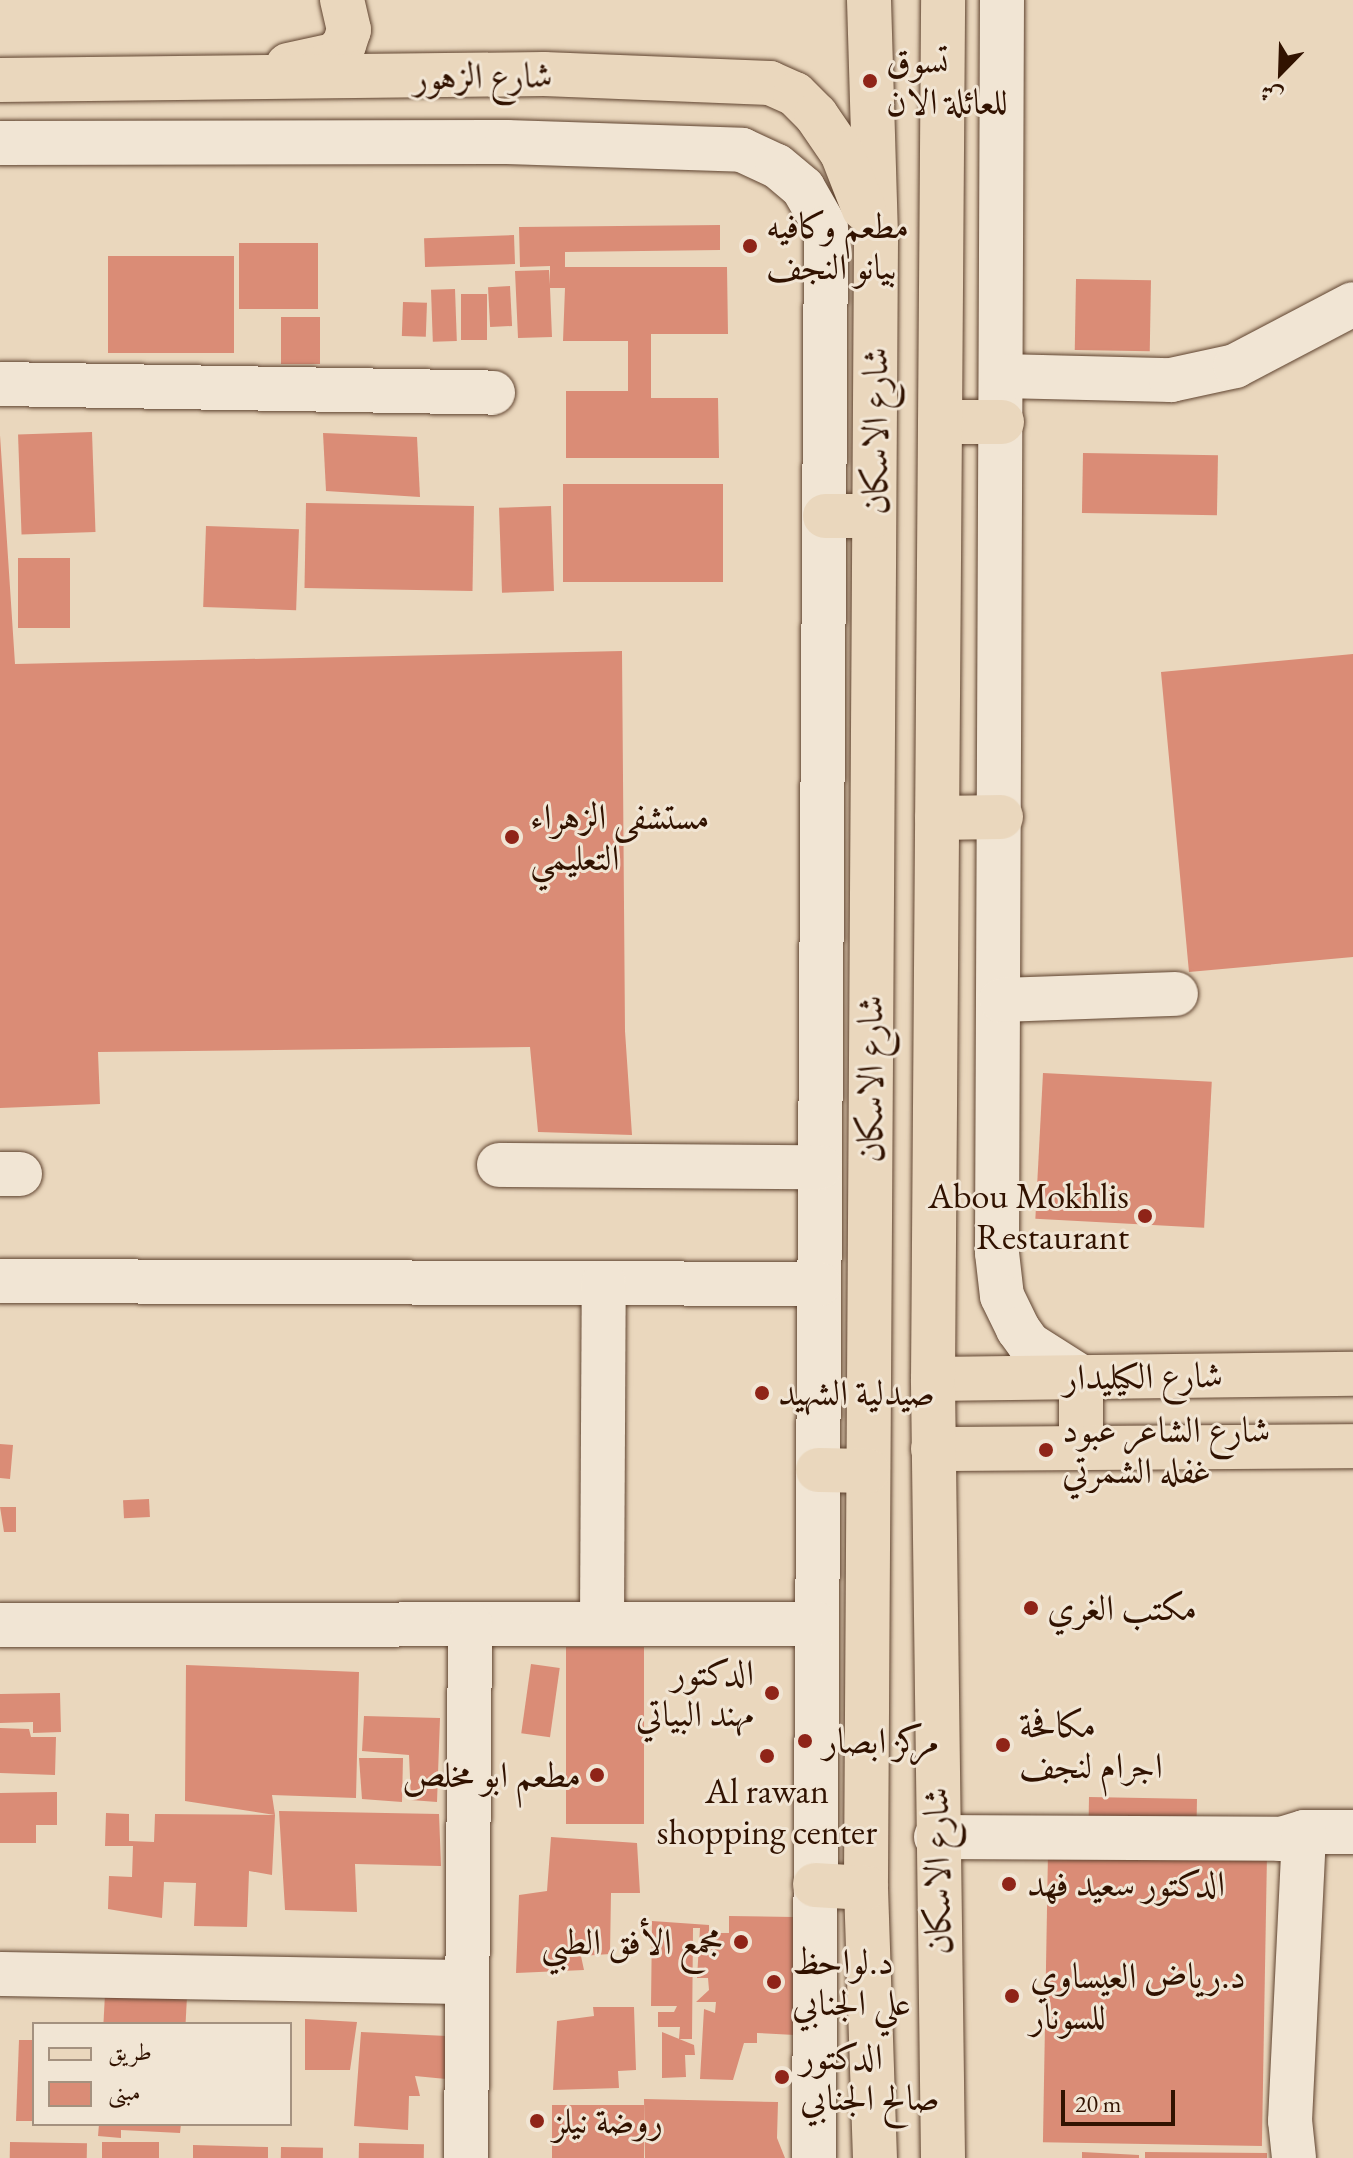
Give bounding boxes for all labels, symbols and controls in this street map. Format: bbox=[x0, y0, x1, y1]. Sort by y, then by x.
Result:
north arrow bbox=[1241, 32, 1321, 112]
place label: تسوق للعائلة الان bbox=[886, 38, 1008, 123]
street label: شارع الزهور bbox=[413, 53, 553, 99]
marker: تسوق للعائلة الان bbox=[861, 72, 879, 90]
text: ش bbox=[1256, 77, 1287, 112]
place label: مطعم وكافيه بيانو النجف bbox=[766, 203, 909, 288]
marker: مطعم وكافيه بيانو النجف bbox=[741, 237, 759, 255]
street label: شارع الاسكان bbox=[853, 347, 897, 515]
place label: مستشفى الزهراء التعليمي bbox=[530, 794, 710, 879]
marker: مستشفى الزهراء التعليمي bbox=[501, 826, 523, 848]
street label: شارع الاسكان bbox=[848, 995, 892, 1163]
place label: Abou Mokhlis Restaurant bbox=[928, 1173, 1129, 1258]
marker: Abou Mokhlis Restaurant bbox=[1136, 1207, 1154, 1225]
street label: شارع الكيليدار bbox=[1063, 1353, 1223, 1399]
place label: صيدلية الشهيد bbox=[778, 1371, 935, 1415]
marker: صيدلية الشهيد bbox=[753, 1384, 771, 1402]
place label: شارع الشاعر عبود غفله الشمرتي bbox=[1062, 1407, 1270, 1492]
marker: شارع الشاعر عبود غفله الشمرتي bbox=[1037, 1441, 1055, 1459]
place label: مكتب الغري bbox=[1047, 1586, 1197, 1630]
marker: مكتب الغري bbox=[1022, 1599, 1040, 1617]
place label: الدكتور مهند البياتي bbox=[636, 1650, 754, 1735]
marker: الدكتور مهند البياتي bbox=[761, 1682, 783, 1704]
place label: مکافحة اجرام لنجف bbox=[1019, 1702, 1163, 1787]
place label: مركز ابصار bbox=[823, 1719, 939, 1763]
marker: مركز ابصار bbox=[794, 1730, 816, 1752]
marker: مکافحة اجرام لنجف bbox=[994, 1736, 1012, 1754]
marker: Al rawan shopping center bbox=[758, 1747, 776, 1765]
place label: مطعم ابو مخلص bbox=[402, 1753, 581, 1797]
marker: مطعم ابو مخلص bbox=[588, 1766, 606, 1784]
place label: Al rawan shopping center bbox=[657, 1768, 877, 1853]
street label: شارع الاسكان bbox=[914, 1787, 960, 1955]
place label: الدكتور سعيد فهد bbox=[1027, 1862, 1225, 1906]
marker: الدكتور سعيد فهد bbox=[998, 1873, 1020, 1895]
place label: مجمع الأفق الطبي bbox=[541, 1920, 723, 1964]
marker: مجمع الأفق الطبي bbox=[730, 1931, 752, 1953]
place label: د.لواحظ علي الجنابي bbox=[792, 1939, 911, 2024]
place label: د.رياض العيساوي للسونار bbox=[1030, 1953, 1246, 2038]
marker: د.لواحظ علي الجنابي bbox=[763, 1971, 785, 1993]
marker: د.رياض العيساوي للسونار bbox=[1001, 1985, 1023, 2007]
legend bbox=[32, 2022, 292, 2126]
place label: الدكتور صالح الجنابي bbox=[800, 2034, 940, 2119]
text: طريق bbox=[108, 2036, 152, 2067]
marker: الدكتور صالح الجنابي bbox=[771, 2066, 793, 2088]
scale bar bbox=[1065, 2074, 1179, 2124]
text: مبنى bbox=[108, 2076, 141, 2107]
text: 20 m bbox=[1075, 2088, 1122, 2119]
place label: روضة نيلز bbox=[553, 2099, 663, 2143]
marker: روضة نيلز bbox=[528, 2112, 546, 2130]

